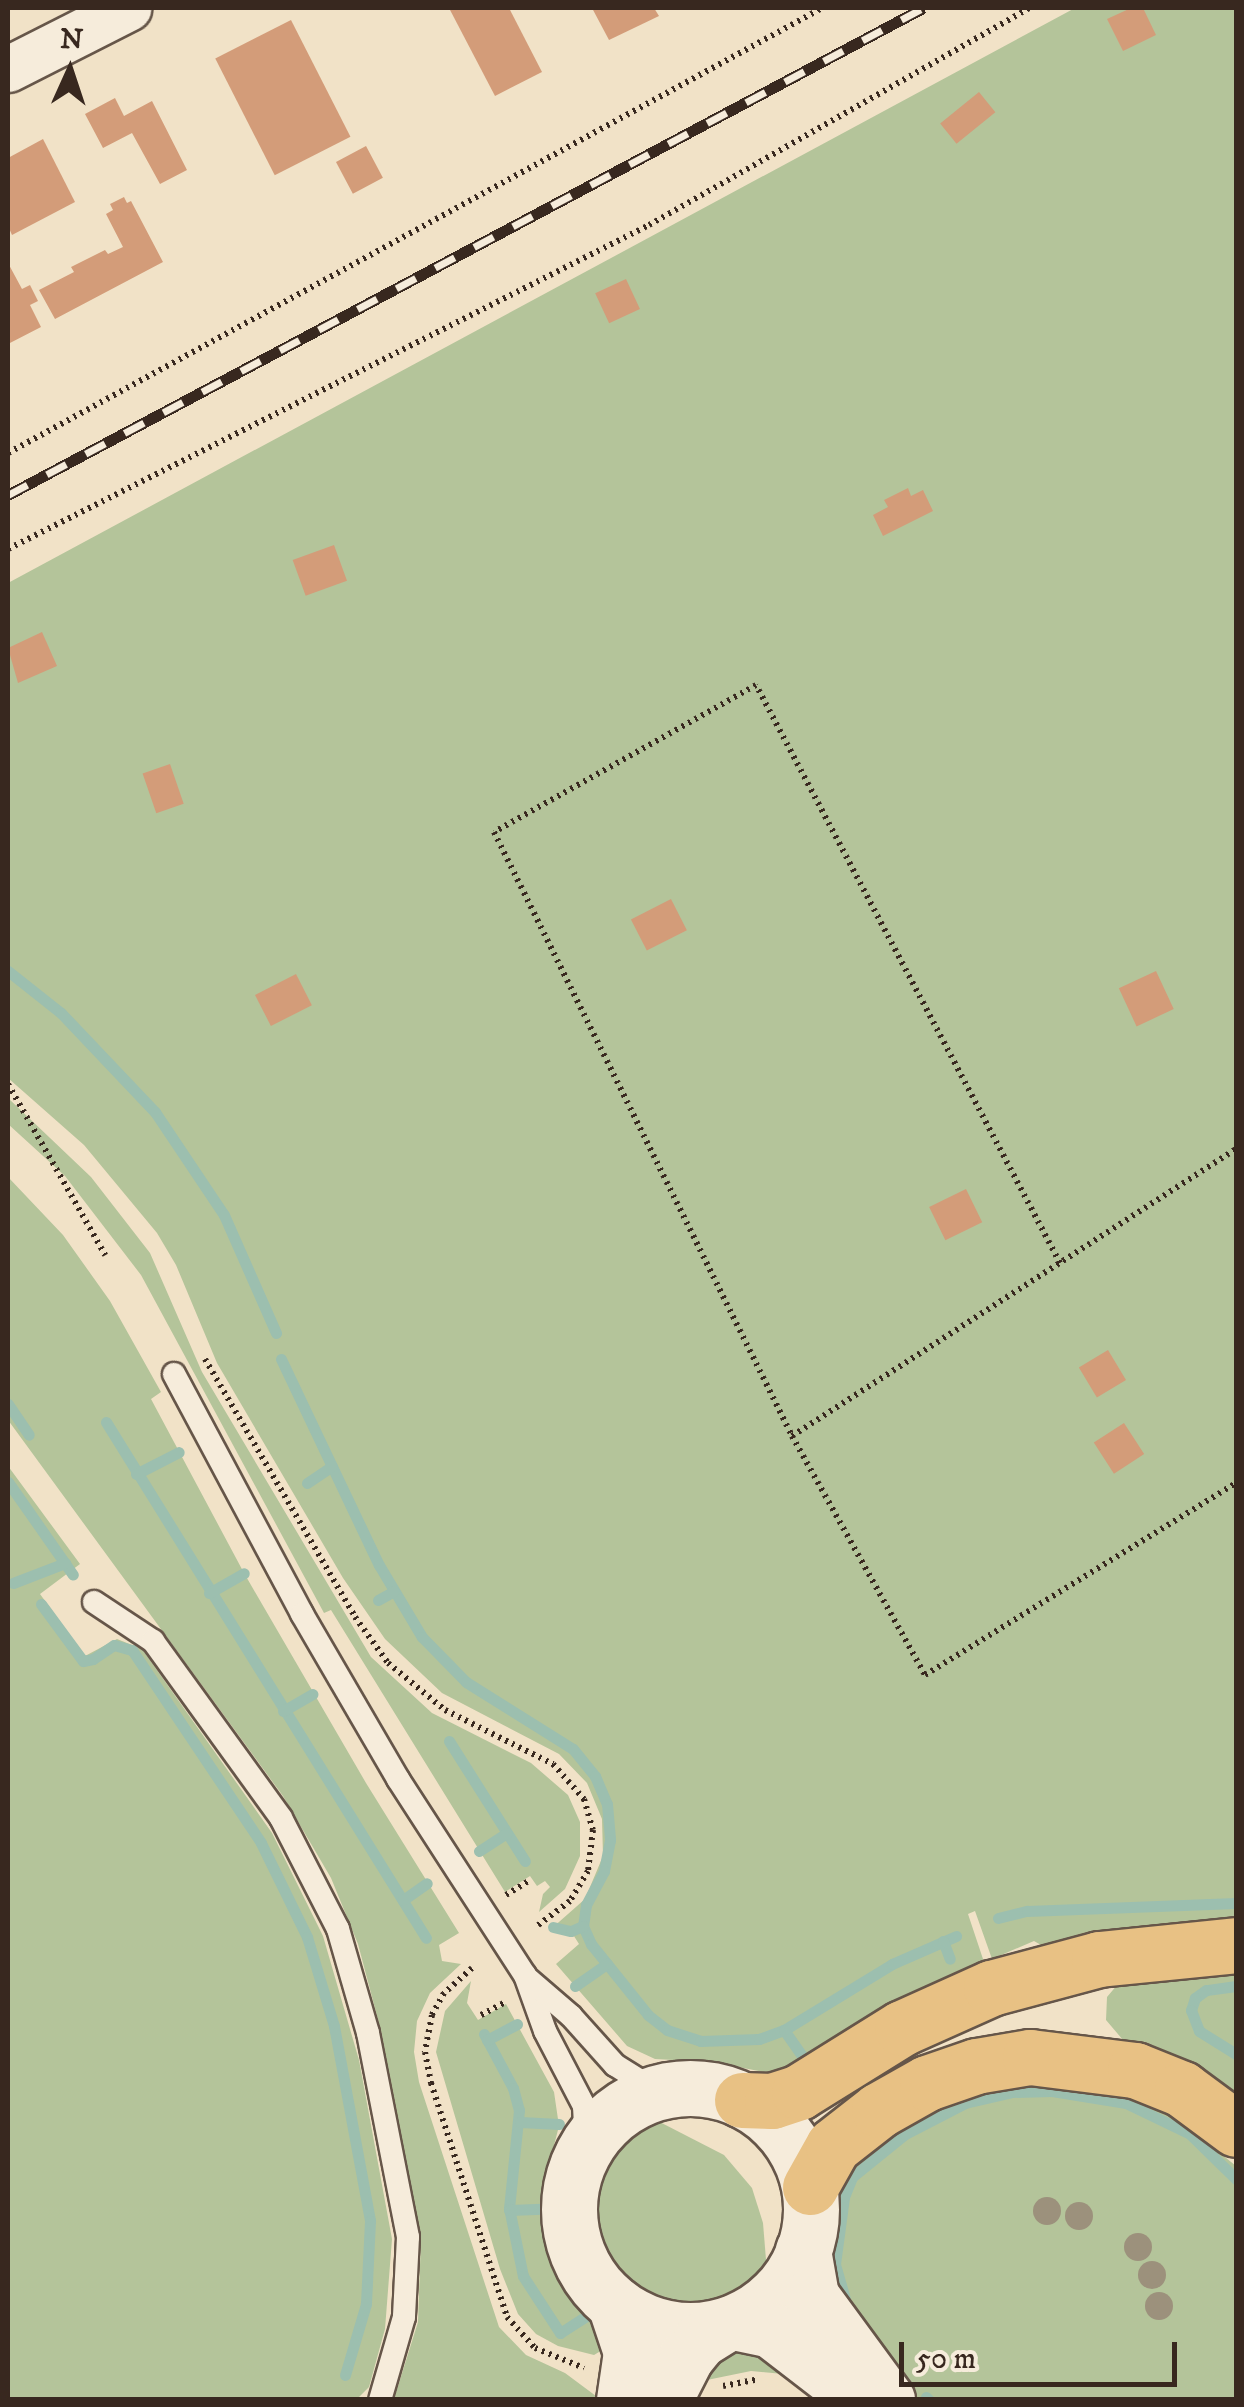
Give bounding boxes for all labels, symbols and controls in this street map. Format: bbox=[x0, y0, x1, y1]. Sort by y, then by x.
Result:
north arrow bbox=[20, 20, 120, 120]
text: N bbox=[59, 21, 84, 58]
scale bar bbox=[904, 2322, 1182, 2384]
text: 50 m bbox=[916, 2341, 976, 2378]

